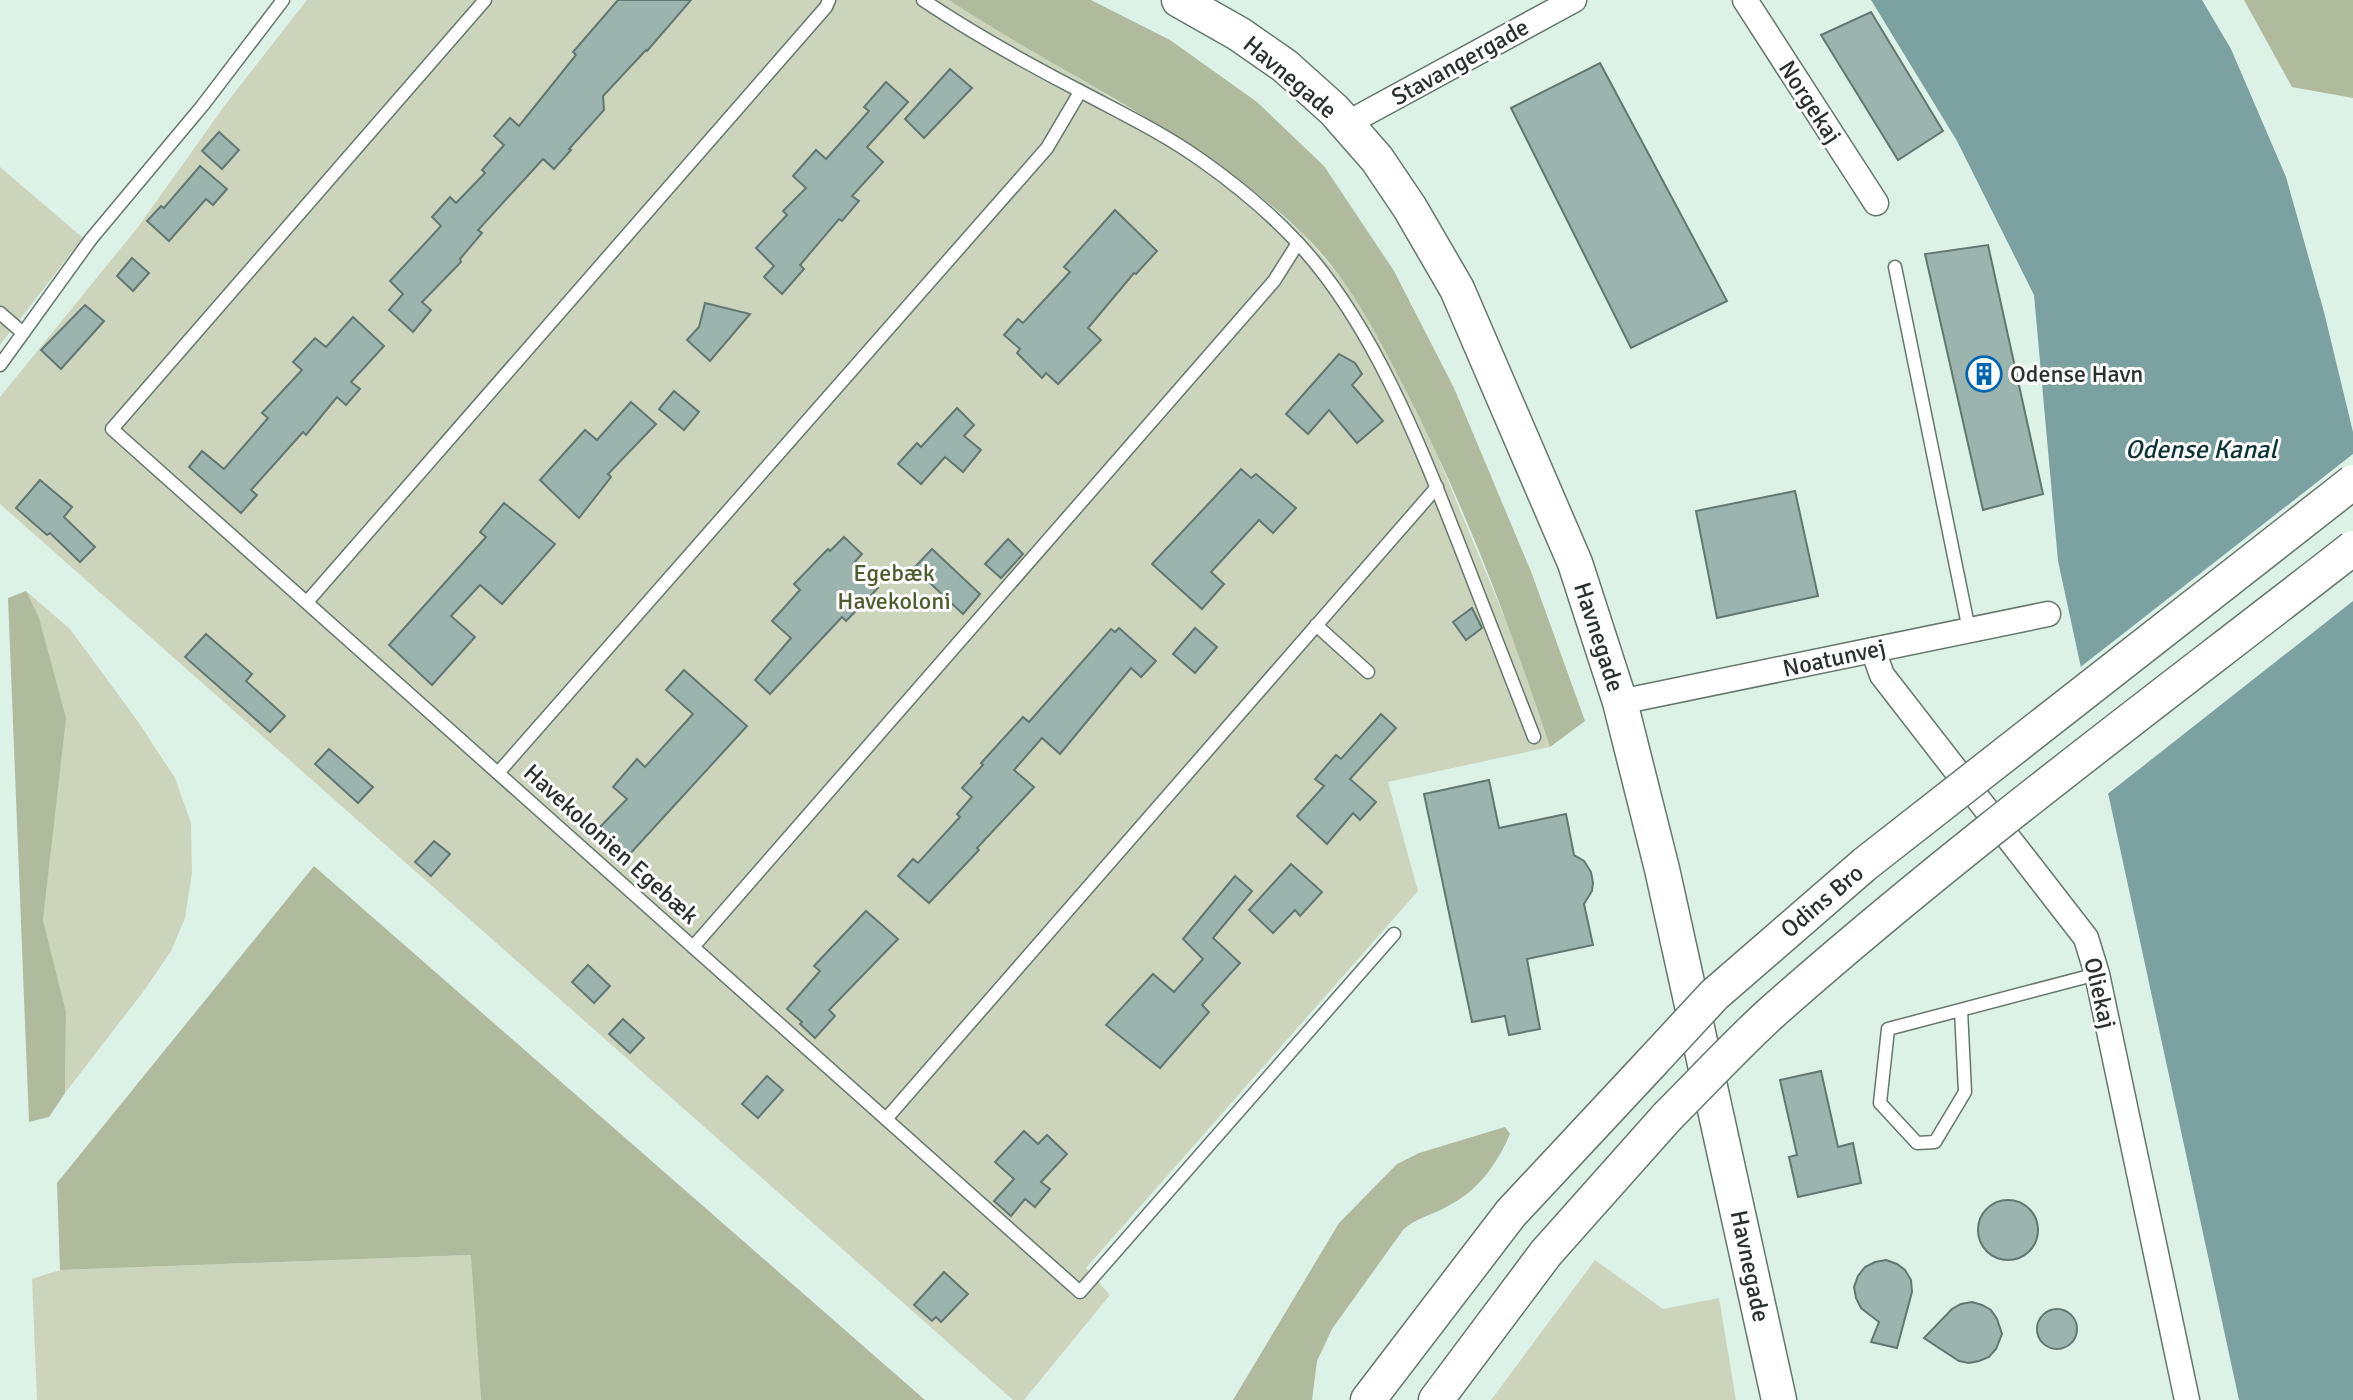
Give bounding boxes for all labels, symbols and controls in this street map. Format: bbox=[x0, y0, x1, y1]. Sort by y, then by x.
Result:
street label: Stavangergade bbox=[1386, 12, 1534, 112]
street label: Havnegade bbox=[1237, 29, 1343, 125]
street label: Norgekaj bbox=[1772, 55, 1848, 149]
building icon: Odense Havn bbox=[1965, 355, 2003, 393]
place label: Odense Havn bbox=[2010, 359, 2143, 389]
water label: Odense Kanal bbox=[2125, 434, 2279, 466]
park label: Egebæk Havekoloni bbox=[837, 558, 951, 616]
street label: Havnegade bbox=[1567, 578, 1631, 696]
street label: Noatunvej bbox=[1780, 632, 1888, 684]
street label: Havekolonien Egebæk bbox=[517, 757, 705, 931]
street label: Odins Bro bbox=[1774, 858, 1870, 944]
street label: Oliekaj bbox=[2077, 954, 2123, 1032]
street label: Havnegade bbox=[1724, 1207, 1776, 1325]

